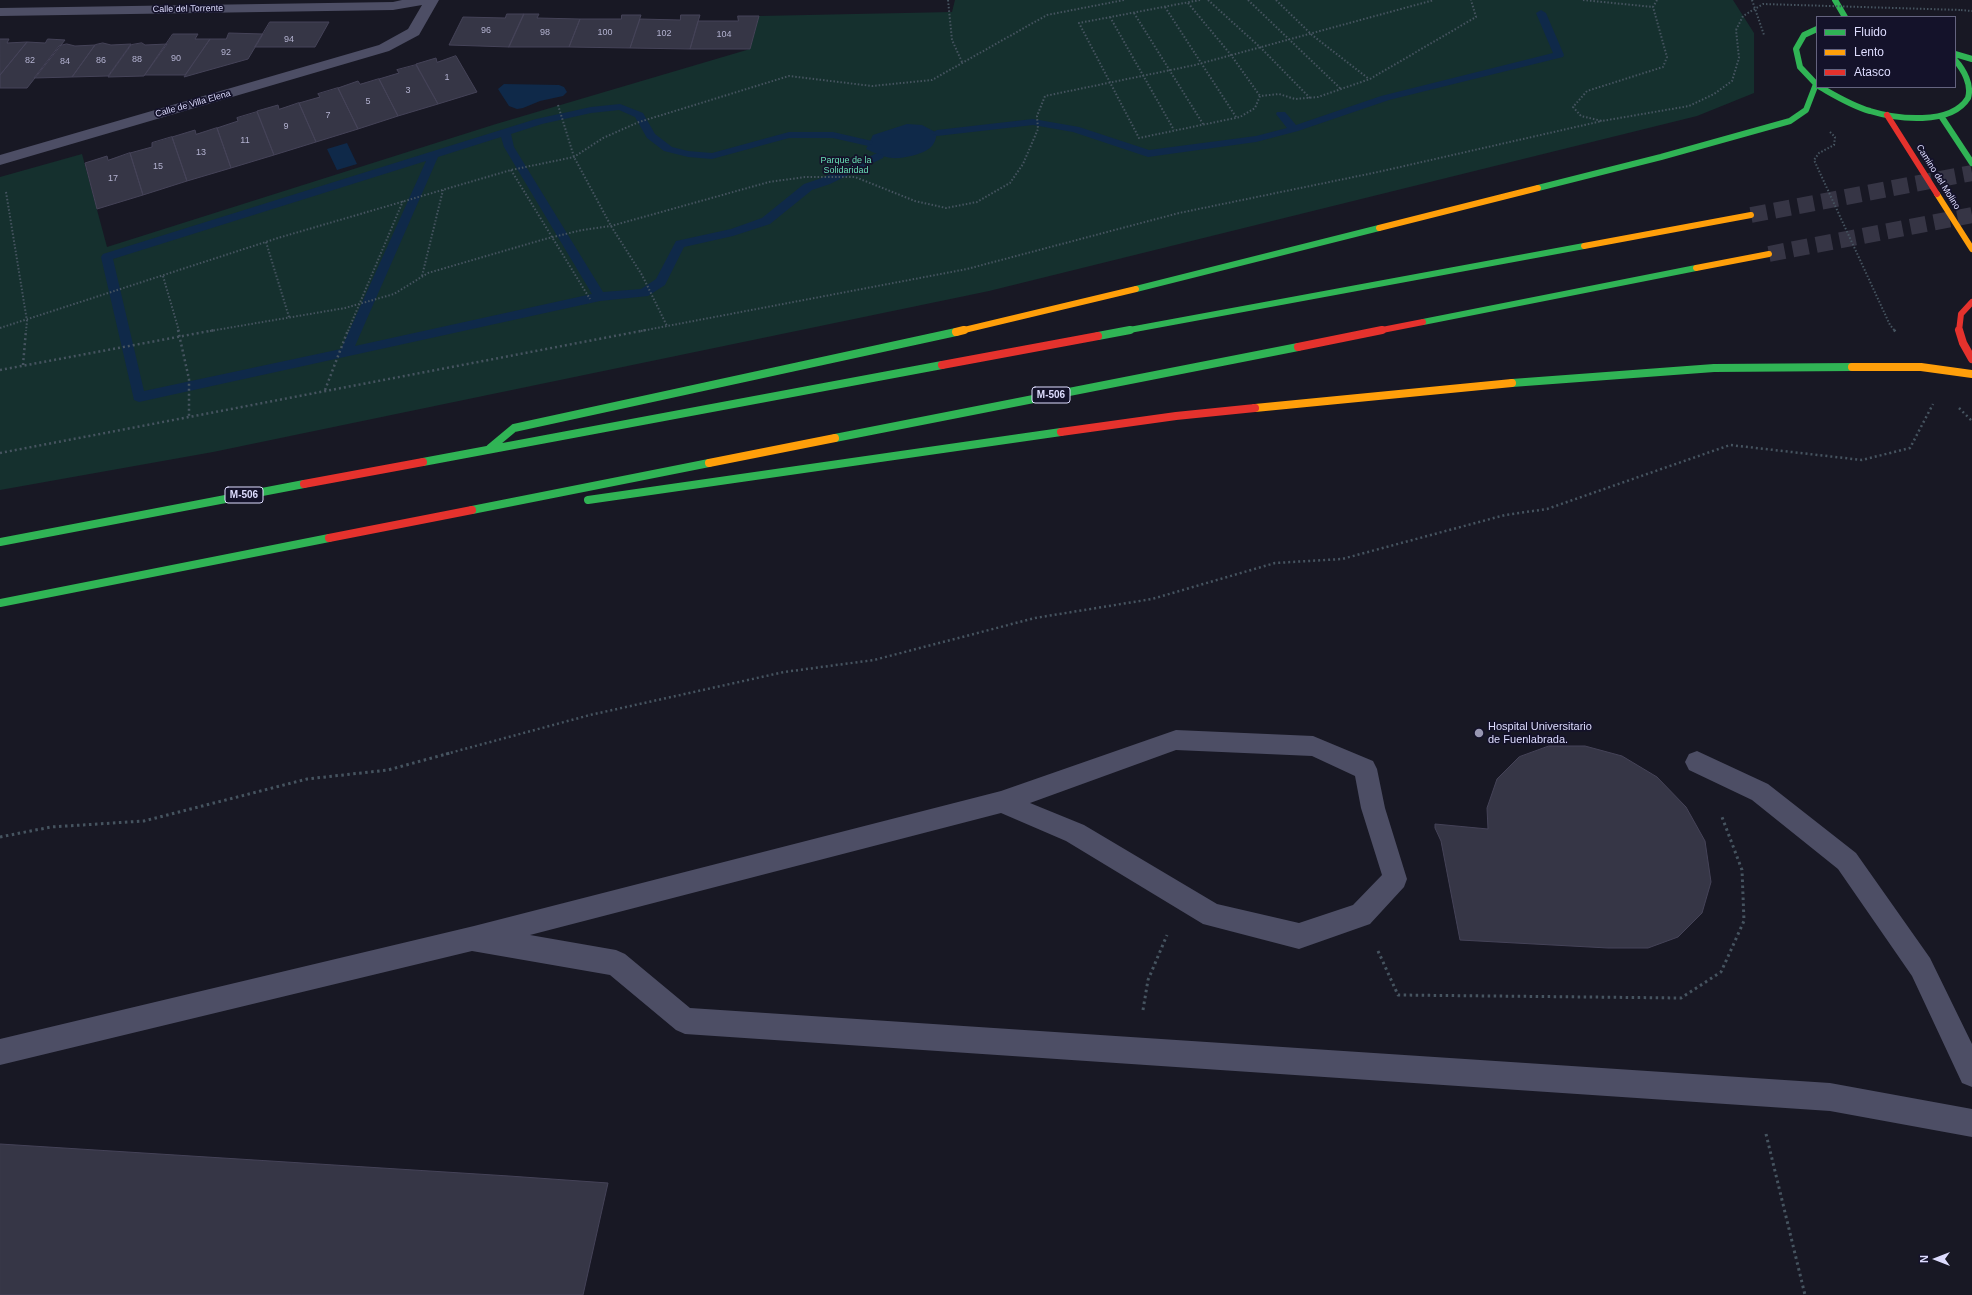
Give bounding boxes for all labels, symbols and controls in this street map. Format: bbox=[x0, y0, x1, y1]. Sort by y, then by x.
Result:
street label: Calle del Torrente bbox=[153, 3, 223, 15]
legend bbox=[1816, 16, 1956, 88]
text: Fluido bbox=[1854, 25, 1887, 39]
house number: 96 bbox=[481, 26, 491, 36]
house number: 98 bbox=[540, 28, 550, 38]
house number: 100 bbox=[597, 28, 613, 38]
house number: 102 bbox=[656, 29, 672, 39]
house number: 104 bbox=[716, 30, 732, 40]
house number: 94 bbox=[284, 35, 294, 45]
text: Lento bbox=[1854, 45, 1884, 59]
house number: 92 bbox=[221, 48, 231, 58]
house number: 90 bbox=[171, 54, 181, 64]
house number: 88 bbox=[132, 55, 142, 65]
house number: 82 bbox=[25, 56, 35, 66]
house number: 86 bbox=[96, 56, 106, 66]
house number: 84 bbox=[60, 57, 70, 67]
text: Atasco bbox=[1854, 65, 1891, 79]
house number: 1 bbox=[444, 73, 450, 83]
house number: 3 bbox=[405, 86, 411, 96]
street label: Calle de Villa Elena bbox=[154, 88, 232, 120]
house number: 5 bbox=[365, 97, 371, 107]
house number: 7 bbox=[325, 111, 331, 121]
house number: 9 bbox=[283, 122, 289, 132]
house number: 11 bbox=[240, 136, 250, 146]
street label: Camino del Molino bbox=[1914, 143, 1962, 211]
house number: 13 bbox=[196, 148, 206, 158]
park label: Parque de la Solidaridad bbox=[820, 156, 872, 177]
house number: 15 bbox=[153, 162, 163, 172]
house number: 17 bbox=[108, 174, 118, 184]
road number: M-506 bbox=[1032, 387, 1070, 403]
road number: M-506 bbox=[225, 487, 263, 503]
place label: Hospital Universitario de Fuenlabrada. bbox=[1488, 720, 1592, 746]
marker: Hospital Universitario de Fuenlabrada. bbox=[1473, 727, 1485, 739]
north arrow bbox=[1916, 1239, 1956, 1279]
text: N bbox=[1918, 1255, 1930, 1263]

